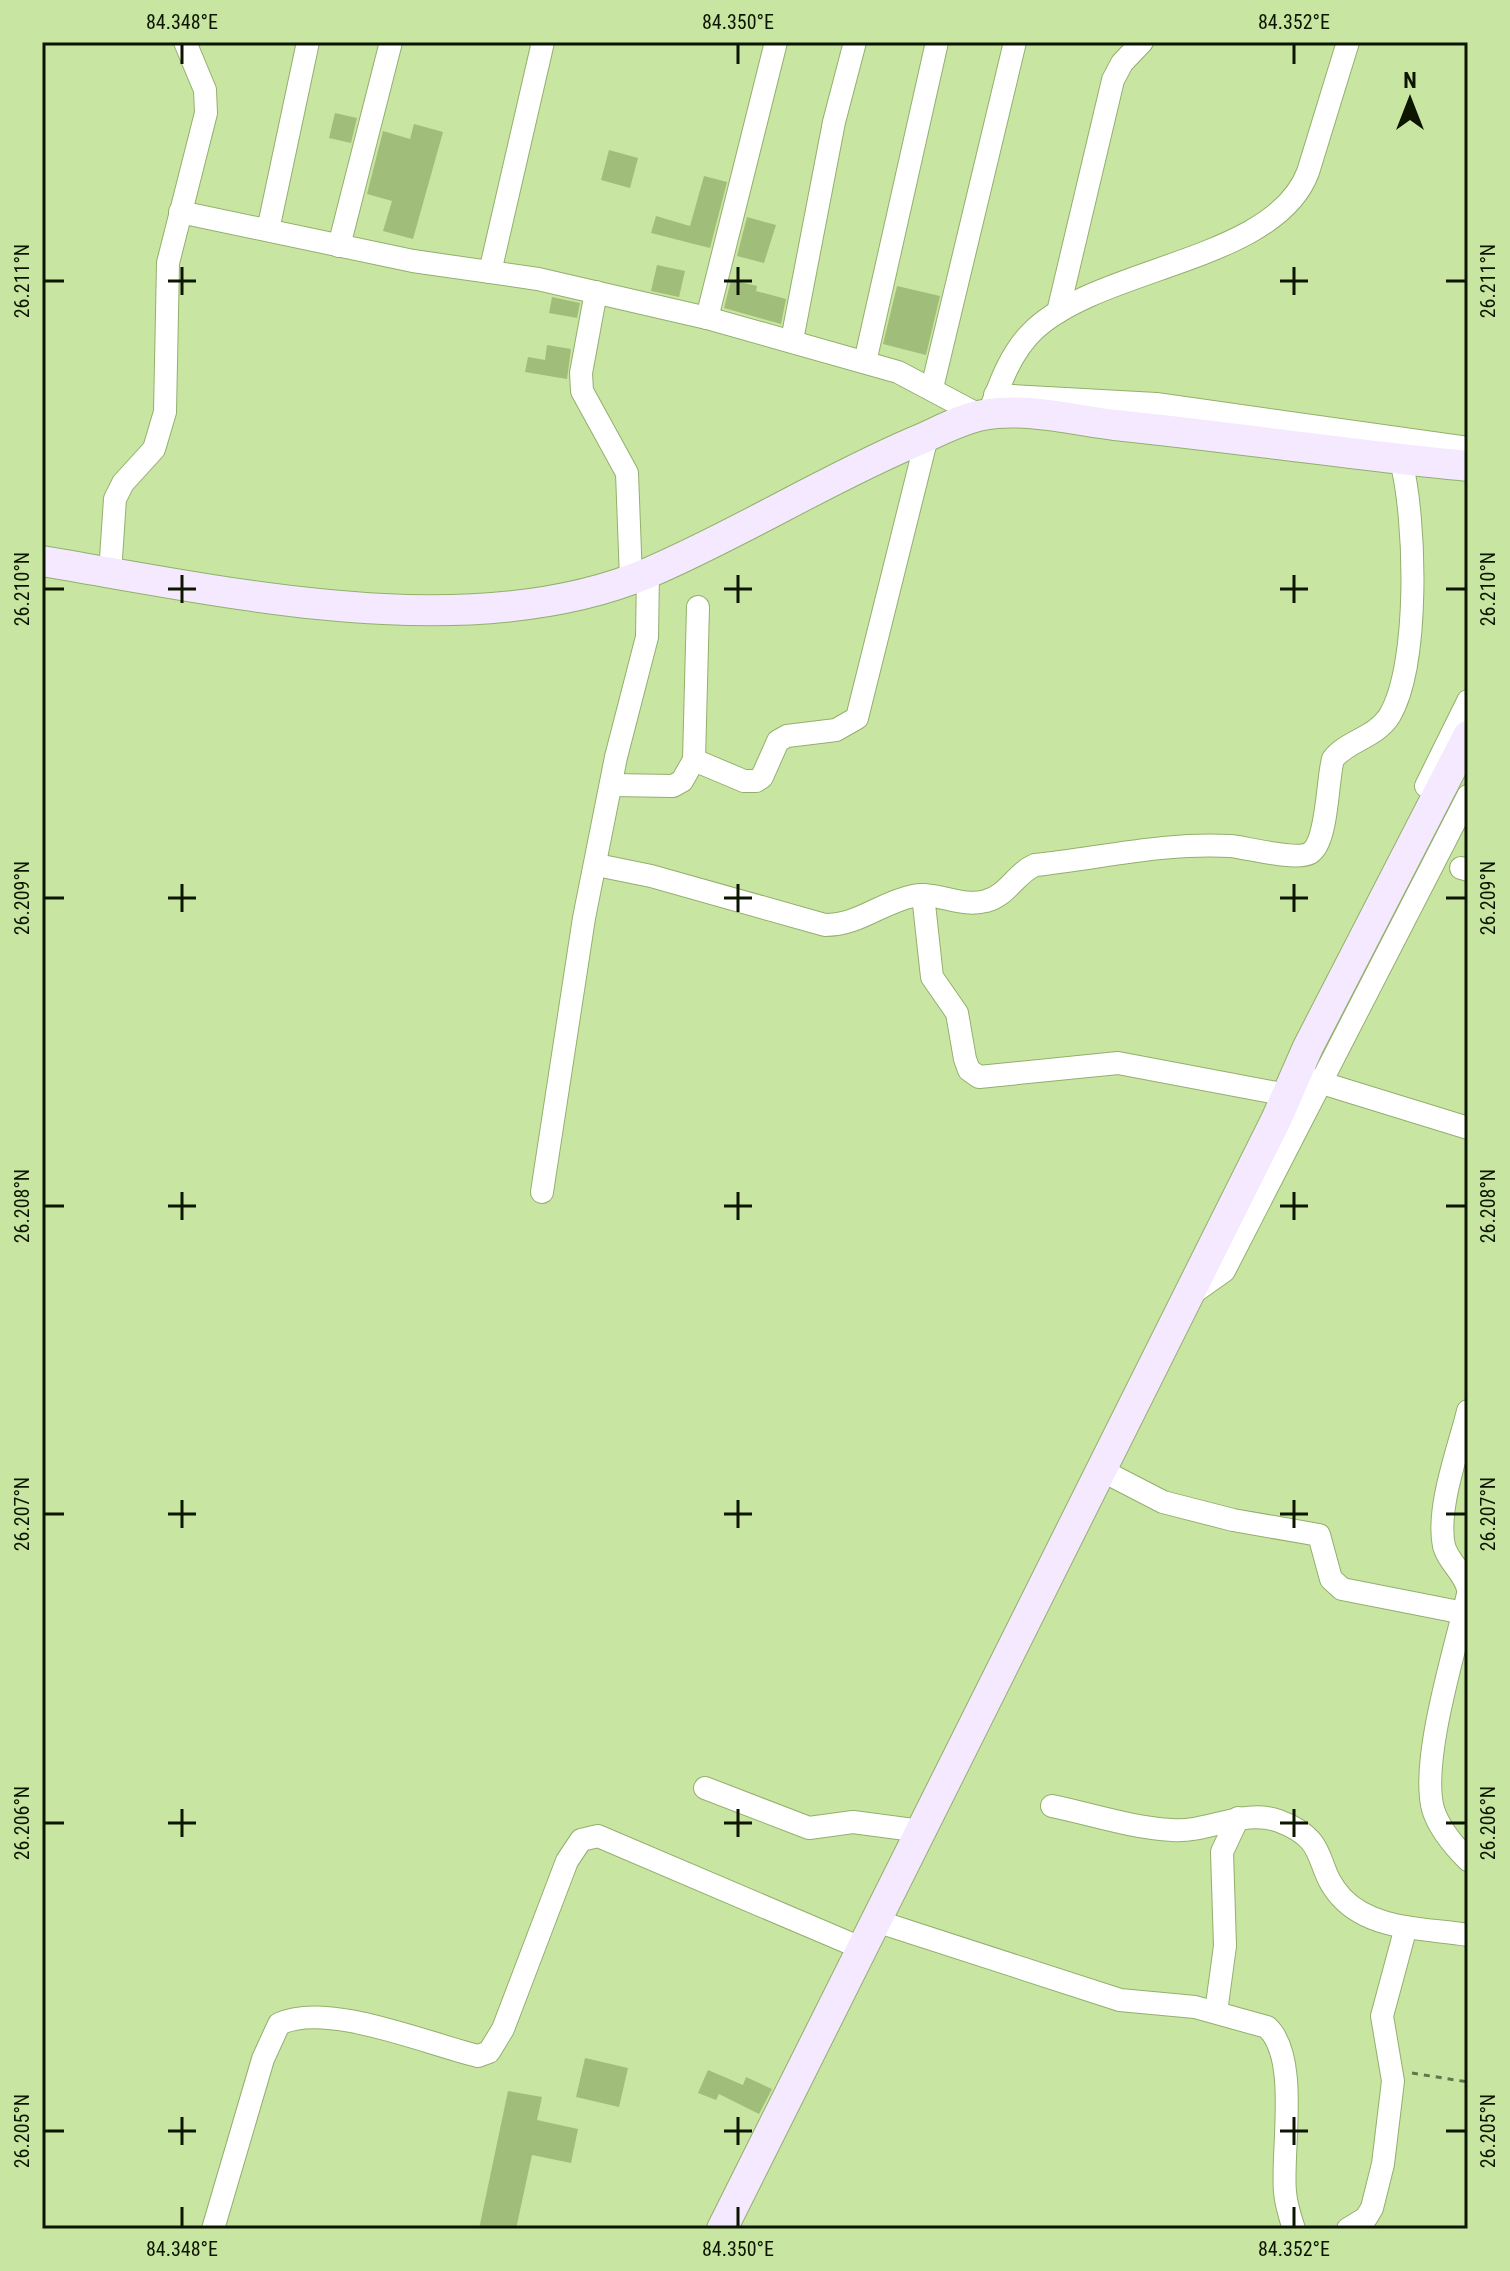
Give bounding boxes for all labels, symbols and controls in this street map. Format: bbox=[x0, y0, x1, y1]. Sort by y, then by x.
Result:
text: 84.348°E bbox=[146, 10, 218, 34]
text: 84.350°E bbox=[702, 10, 774, 34]
text: 84.352°E bbox=[1258, 10, 1330, 34]
north arrow bbox=[1370, 60, 1450, 140]
text: N bbox=[1403, 68, 1417, 93]
text: 26.211°N bbox=[10, 244, 34, 318]
text: 26.211°N bbox=[1476, 244, 1500, 318]
text: 26.210°N bbox=[10, 552, 34, 626]
text: 26.210°N bbox=[1476, 552, 1500, 626]
text: 26.209°N bbox=[10, 861, 34, 935]
text: 26.209°N bbox=[1476, 861, 1500, 935]
text: 26.208°N bbox=[10, 1169, 34, 1243]
text: 26.208°N bbox=[1476, 1169, 1500, 1243]
text: 26.207°N bbox=[10, 1477, 34, 1551]
text: 26.207°N bbox=[1476, 1477, 1500, 1551]
text: 26.206°N bbox=[10, 1786, 34, 1860]
text: 26.206°N bbox=[1476, 1786, 1500, 1860]
text: 26.205°N bbox=[10, 2094, 34, 2168]
text: 26.205°N bbox=[1476, 2094, 1500, 2168]
text: 84.348°E bbox=[146, 2237, 218, 2261]
text: 84.350°E bbox=[702, 2237, 774, 2261]
text: 84.352°E bbox=[1258, 2237, 1330, 2261]

